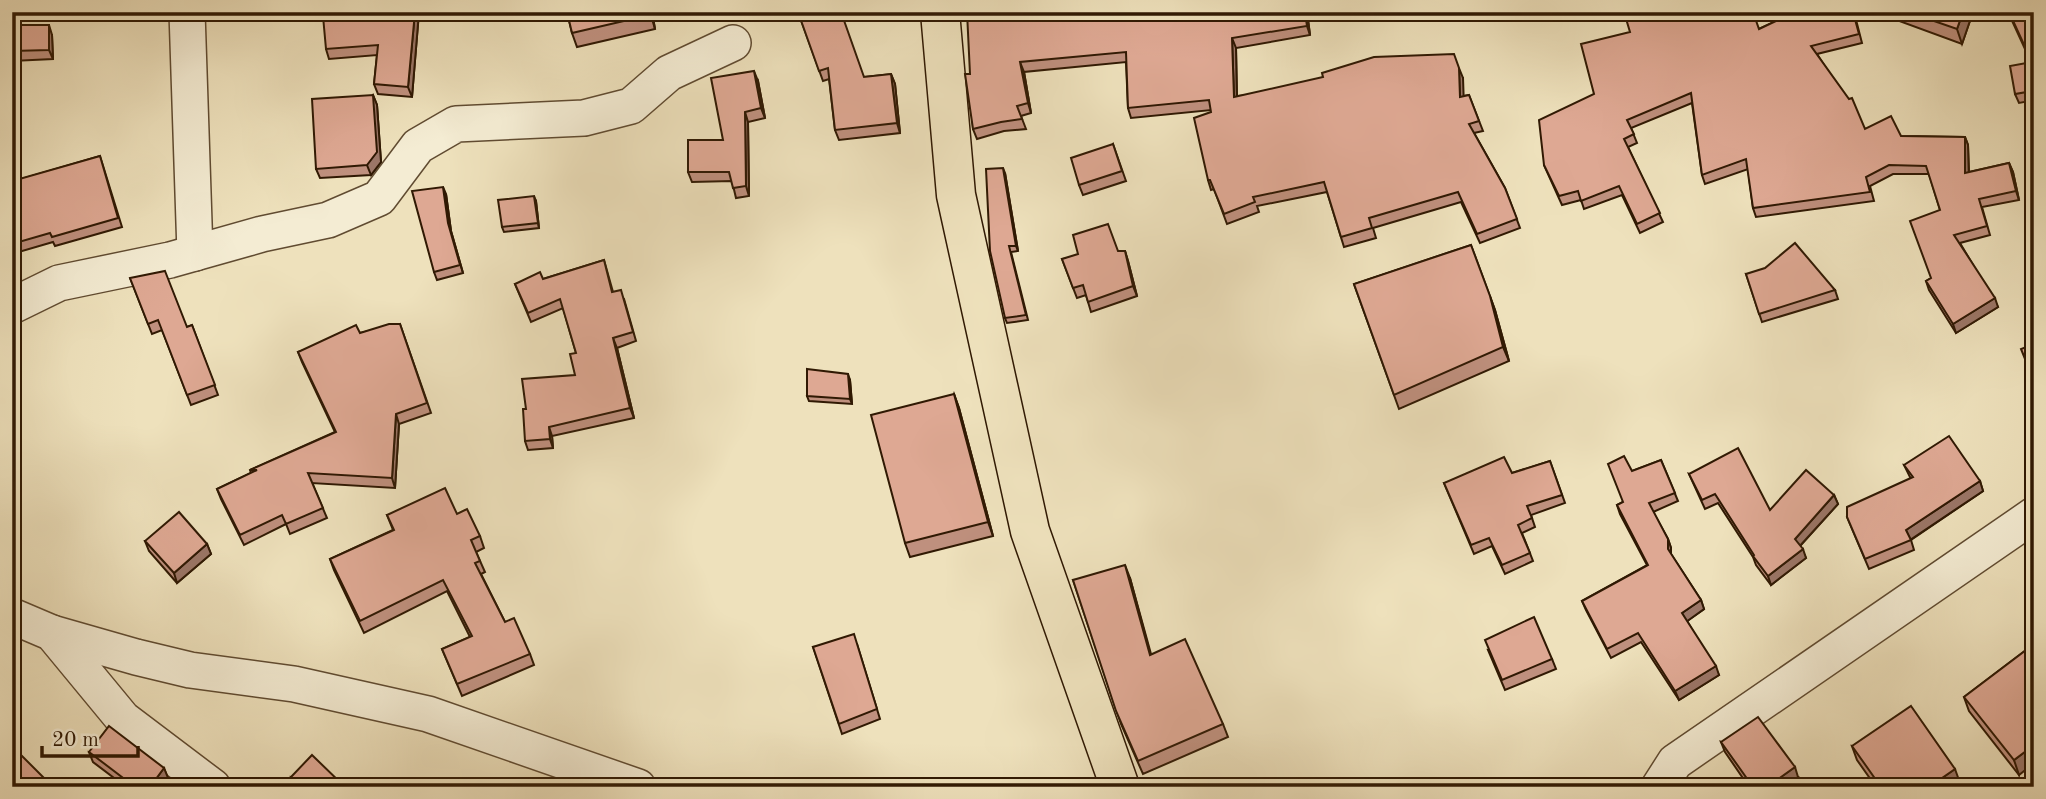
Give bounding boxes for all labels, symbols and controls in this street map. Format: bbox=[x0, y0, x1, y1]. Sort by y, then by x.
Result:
scale bar bbox=[42, 715, 138, 759]
text: 20 m bbox=[52, 730, 99, 751]

